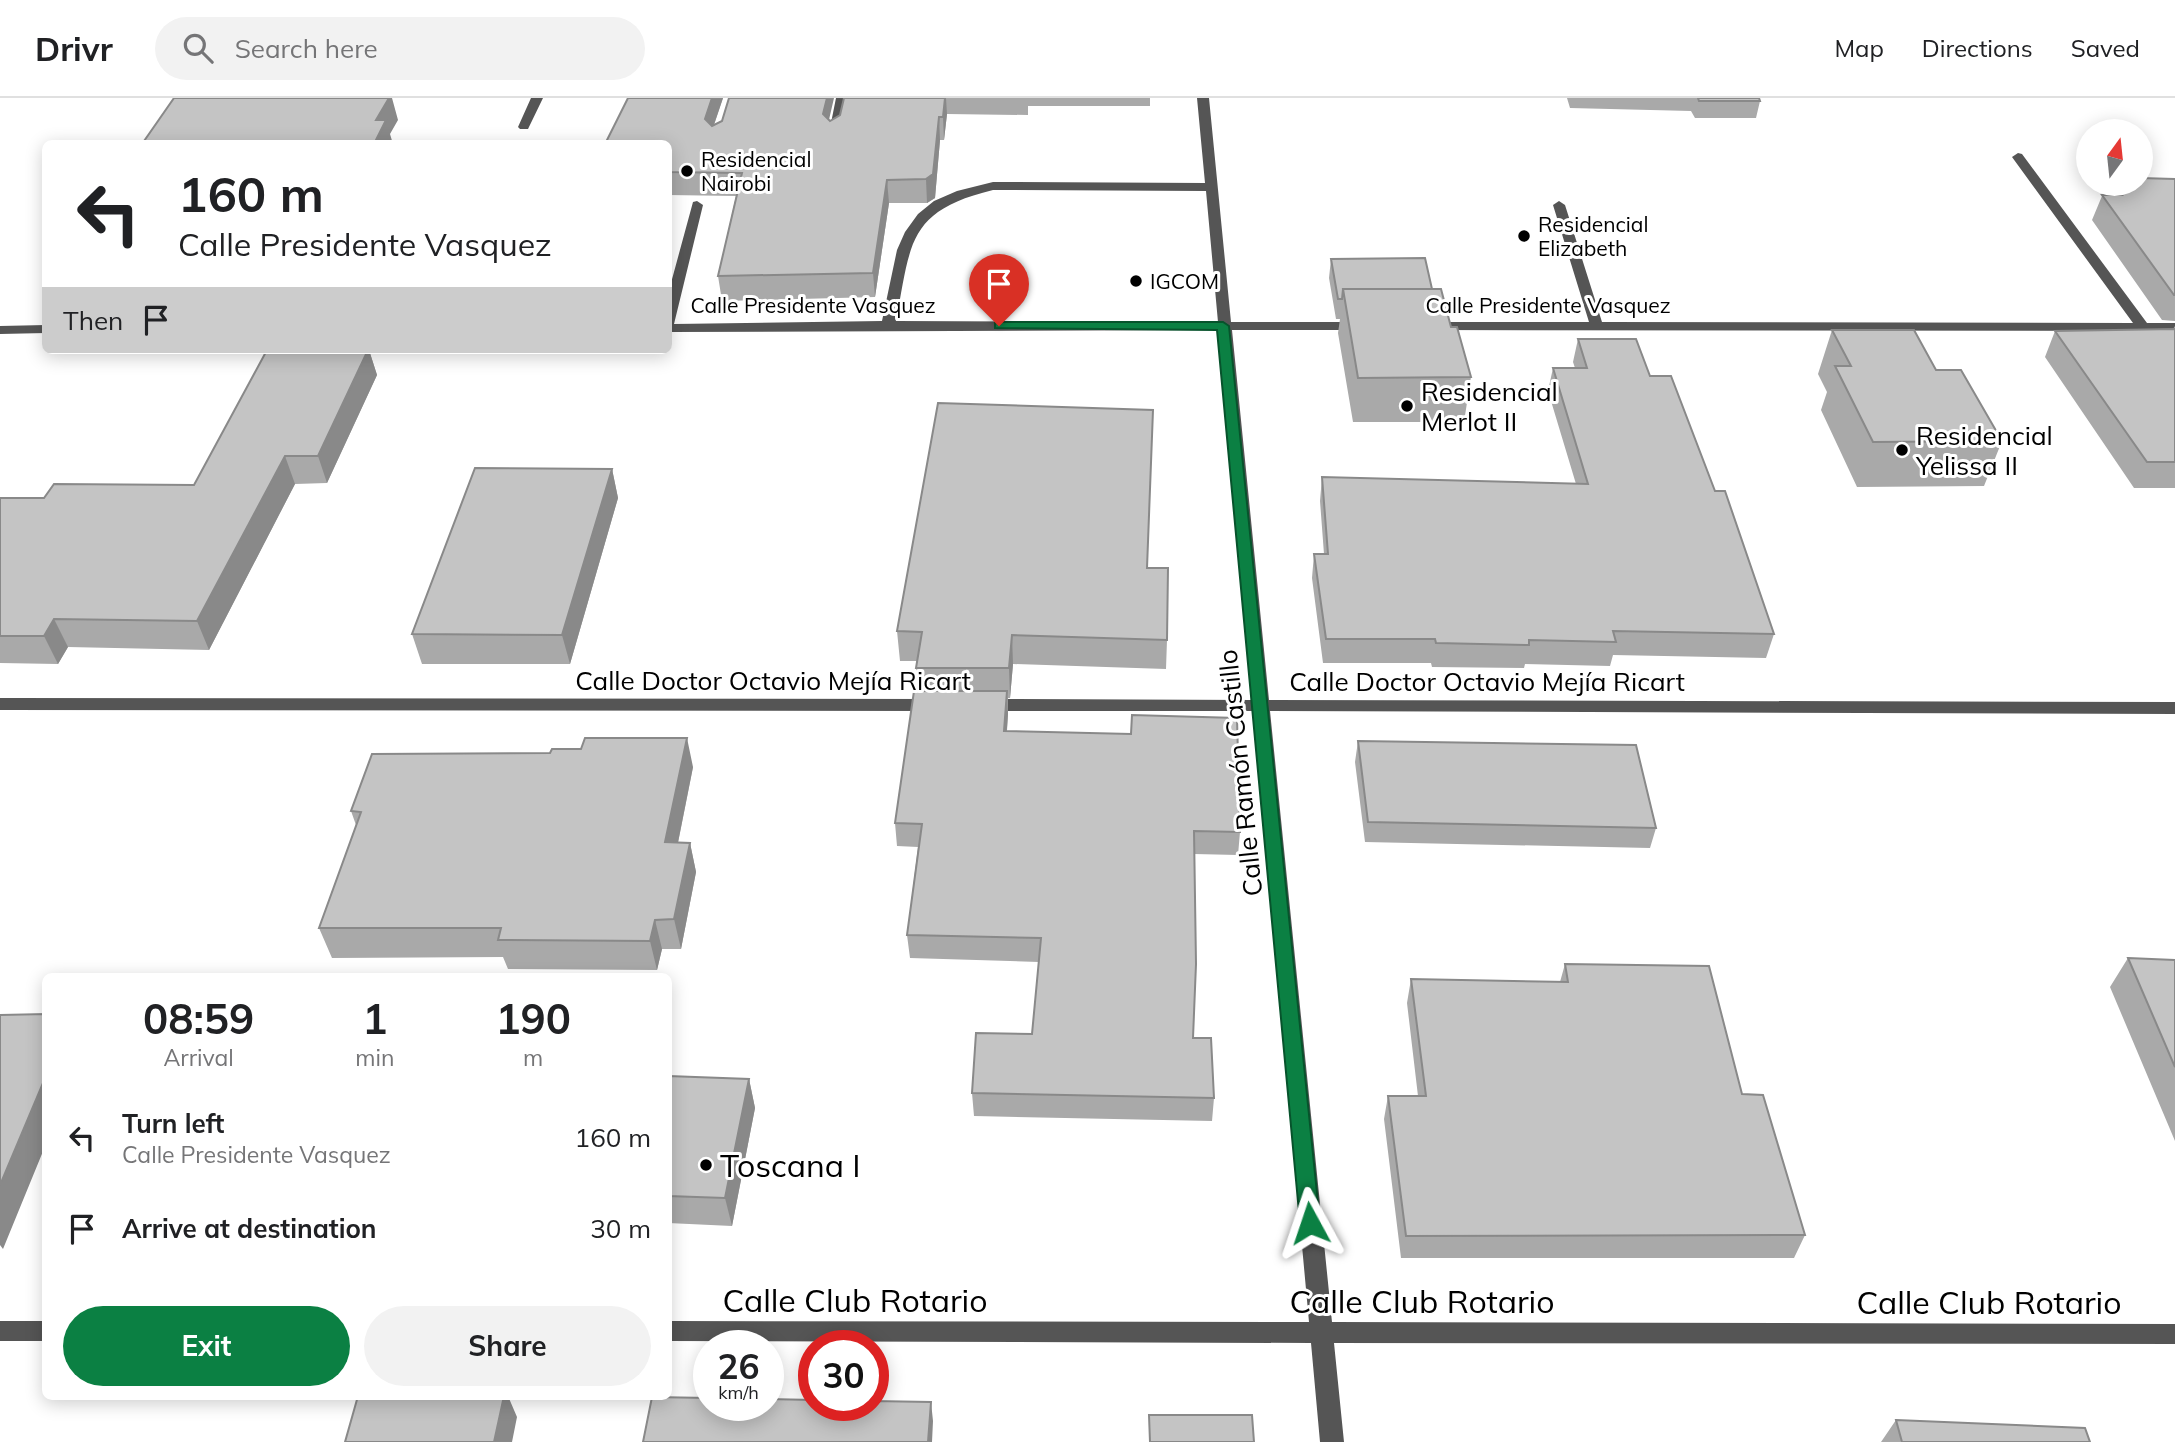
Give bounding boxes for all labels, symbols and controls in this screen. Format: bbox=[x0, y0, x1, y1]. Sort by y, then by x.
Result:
search box bbox=[155, 17, 645, 80]
text: Drivr bbox=[35, 28, 113, 69]
icon: search bbox=[179, 29, 217, 67]
text: Search here bbox=[235, 32, 378, 65]
text: Map bbox=[1834, 33, 1884, 63]
text: Directions bbox=[1922, 33, 2033, 63]
text: Saved bbox=[2071, 33, 2140, 63]
north arrow bbox=[2076, 119, 2152, 196]
map controls bbox=[2076, 119, 2153, 196]
place label: Residencial Nairobi bbox=[701, 146, 811, 196]
text: 160 m bbox=[178, 163, 324, 224]
marker: Residencial Nairobi bbox=[679, 163, 695, 179]
icon: left bbox=[63, 168, 154, 259]
place label: Residencial Elizabeth bbox=[1538, 211, 1648, 261]
text: Calle Presidente Vasquez bbox=[178, 224, 552, 264]
marker: Residencial Elizabeth bbox=[1516, 228, 1532, 244]
pin bbox=[969, 254, 1029, 326]
icon: arrive bbox=[980, 265, 1018, 303]
place label: IGCOM bbox=[1150, 268, 1219, 294]
marker: IGCOM bbox=[1128, 273, 1144, 289]
street label: Calle Presidente Vasquez bbox=[690, 292, 936, 318]
street label: Calle Presidente Vasquez bbox=[1425, 292, 1671, 318]
icon: arrive bbox=[137, 301, 175, 339]
text: Then bbox=[63, 304, 123, 337]
place label: Residencial Merlot II bbox=[1421, 375, 1558, 438]
marker: Residencial Merlot II bbox=[1399, 398, 1415, 414]
place label: Residencial Yelissa II bbox=[1915, 419, 2053, 482]
marker: Residencial Yelissa II bbox=[1894, 442, 1910, 458]
street label: Calle Ramón Castillo bbox=[1211, 648, 1269, 898]
street label: Calle Doctor Octavio Mejía Ricart bbox=[575, 664, 971, 697]
street label: Calle Doctor Octavio Mejía Ricart bbox=[1289, 665, 1685, 698]
text: 08:59 bbox=[143, 992, 254, 1045]
text: 1 bbox=[362, 992, 387, 1045]
text: 190 bbox=[495, 992, 571, 1045]
text: Arrival bbox=[163, 1043, 234, 1072]
text: min bbox=[355, 1043, 394, 1072]
text: m bbox=[523, 1043, 543, 1072]
text: Turn left bbox=[122, 1107, 224, 1140]
icon: left bbox=[63, 1119, 101, 1157]
text: 160 m bbox=[575, 1121, 651, 1154]
text: Calle Presidente Vasquez bbox=[122, 1140, 391, 1169]
place label: Toscana I bbox=[720, 1145, 861, 1185]
marker: Toscana I bbox=[698, 1157, 714, 1173]
position arrow bbox=[1273, 1186, 1347, 1260]
icon: arrive bbox=[63, 1210, 101, 1248]
text: Arrive at destination bbox=[122, 1212, 377, 1245]
text: 30 m bbox=[590, 1212, 651, 1245]
street label: Calle Club Rotario bbox=[723, 1280, 987, 1320]
street label: Calle Club Rotario bbox=[1290, 1281, 1554, 1321]
street label: Calle Club Rotario bbox=[1857, 1282, 2121, 1322]
button: Exit bbox=[63, 1306, 350, 1386]
button: Share bbox=[364, 1306, 651, 1386]
speed limit sign: 30 bbox=[798, 1330, 889, 1421]
text: 26 bbox=[717, 1344, 760, 1388]
text: km/h bbox=[718, 1381, 759, 1404]

